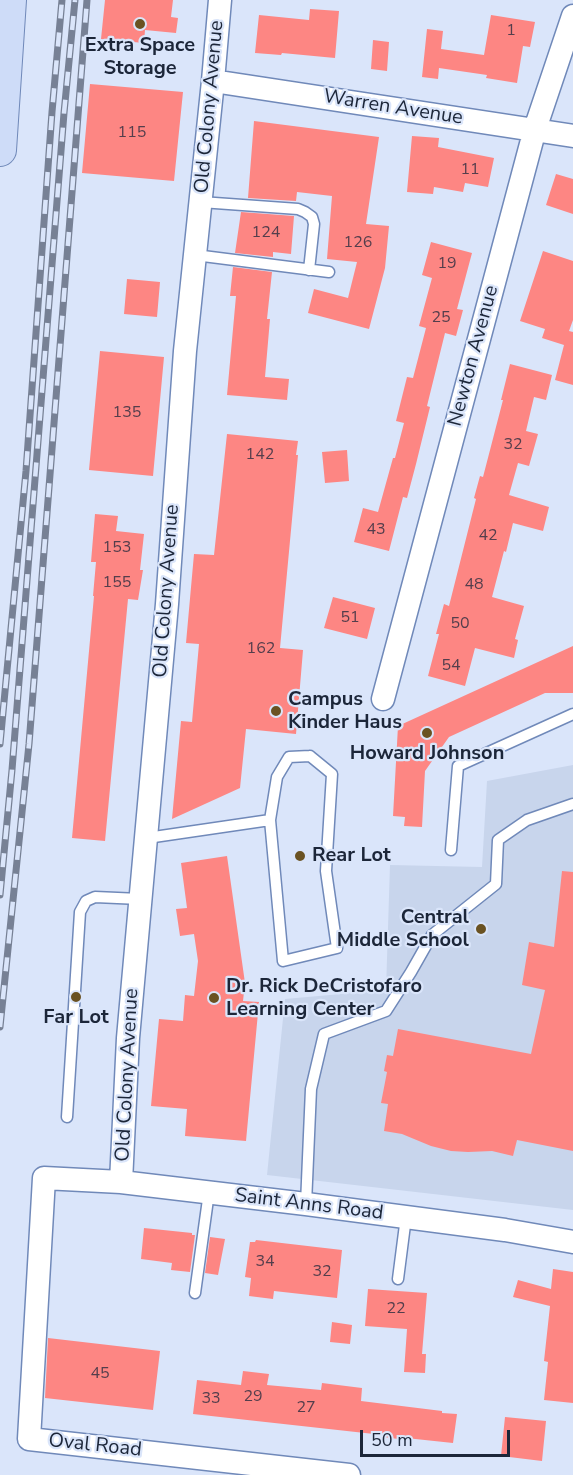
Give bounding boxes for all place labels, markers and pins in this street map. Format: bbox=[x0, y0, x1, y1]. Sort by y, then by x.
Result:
marker: Extra Space Storage bbox=[133, 17, 147, 31]
place label: Extra Space Storage bbox=[85, 34, 195, 81]
place label: Campus Kinder Haus bbox=[288, 688, 402, 735]
marker: Campus Kinder Haus bbox=[269, 704, 283, 718]
marker: Howard Johnson bbox=[420, 726, 434, 740]
place label: Howard Johnson bbox=[350, 742, 504, 766]
place label: Rear Lot bbox=[312, 844, 391, 868]
marker: Rear Lot bbox=[293, 849, 307, 863]
place label: Central Middle School bbox=[337, 906, 469, 953]
marker: Central Middle School bbox=[474, 922, 488, 936]
place label: Dr. Rick DeCristofaro Learning Center bbox=[226, 975, 422, 1022]
marker: Far Lot bbox=[69, 990, 83, 1004]
marker: Dr. Rick DeCristofaro Learning Center bbox=[207, 991, 221, 1005]
place label: Far Lot bbox=[43, 1006, 109, 1030]

